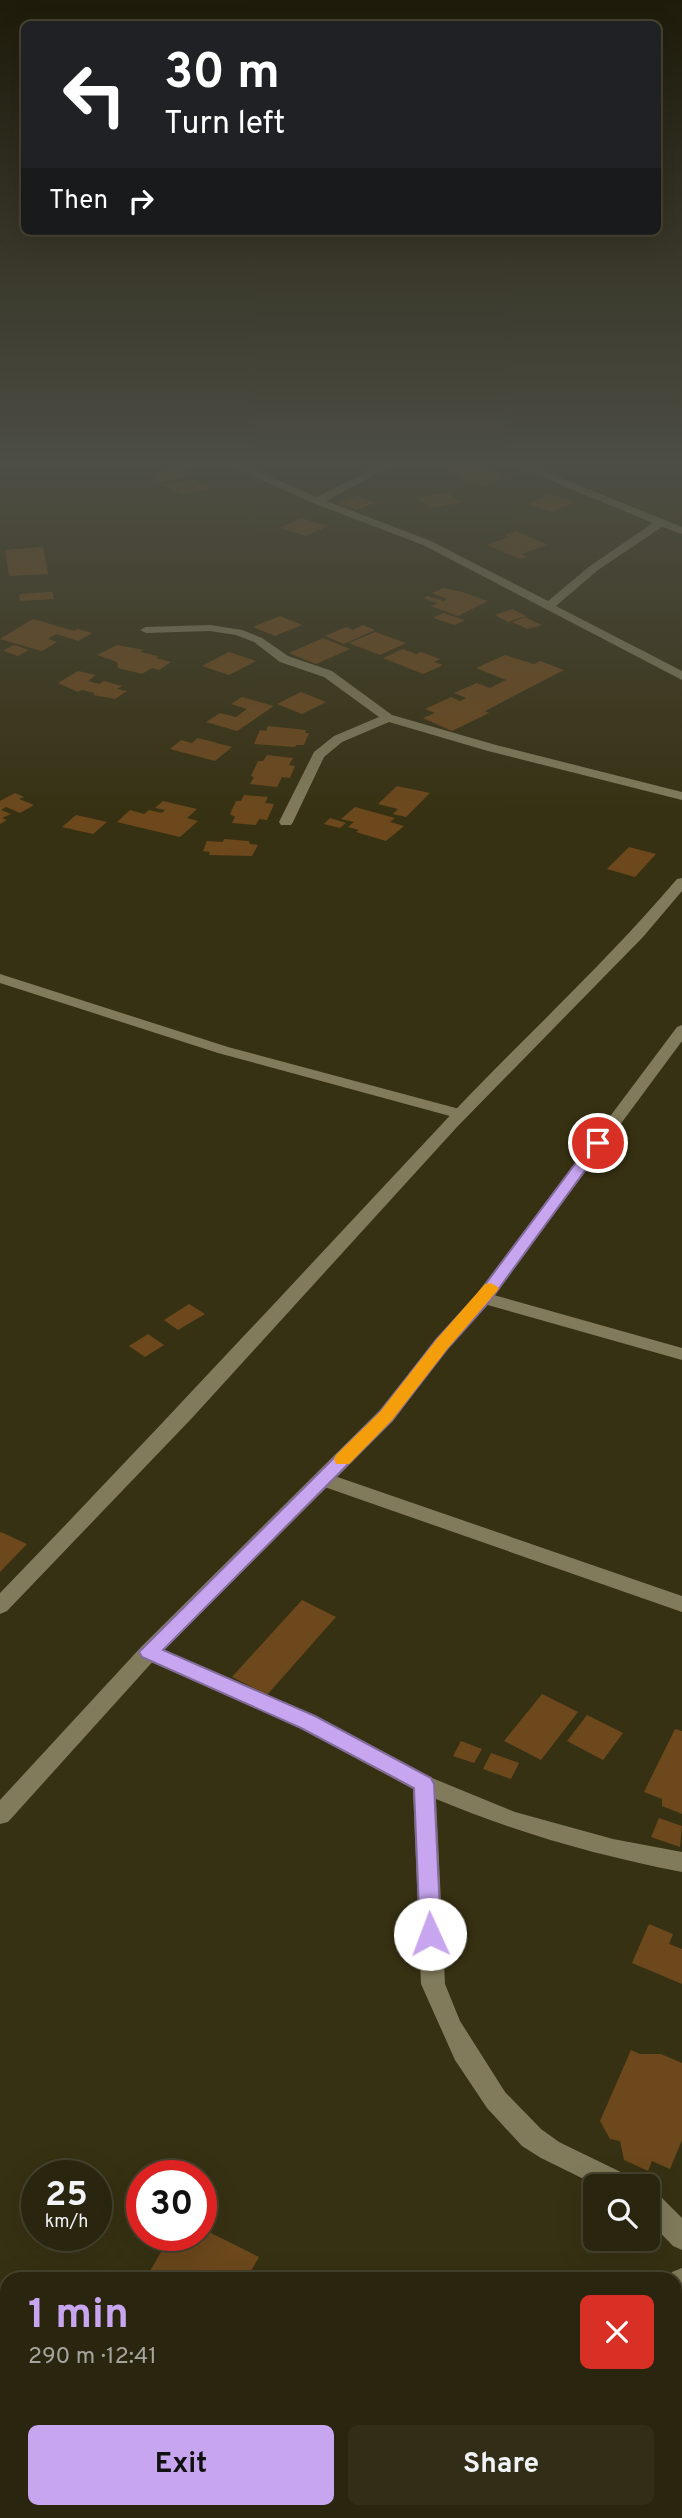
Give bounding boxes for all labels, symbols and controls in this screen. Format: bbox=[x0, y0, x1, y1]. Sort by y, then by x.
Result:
text: 30 m bbox=[164, 44, 280, 106]
icon: left bbox=[49, 49, 140, 140]
text: Turn left bbox=[164, 105, 285, 145]
icon: right bbox=[122, 182, 160, 220]
text: Then bbox=[49, 185, 108, 218]
pin bbox=[568, 1113, 628, 1173]
icon: arrive bbox=[579, 1124, 617, 1162]
position arrow bbox=[393, 1897, 467, 1971]
speed limit sign: 30 bbox=[126, 2160, 217, 2251]
text: 25 bbox=[45, 2174, 88, 2218]
map controls bbox=[583, 2174, 660, 2251]
button: search bbox=[583, 2174, 660, 2251]
text: km/h bbox=[45, 2211, 88, 2234]
text: 1 min bbox=[28, 2290, 129, 2343]
button: close bbox=[580, 2295, 654, 2369]
text: 290 m · 12:41 bbox=[28, 2343, 157, 2372]
button: Exit bbox=[28, 2425, 334, 2505]
button: Share bbox=[348, 2425, 654, 2505]

